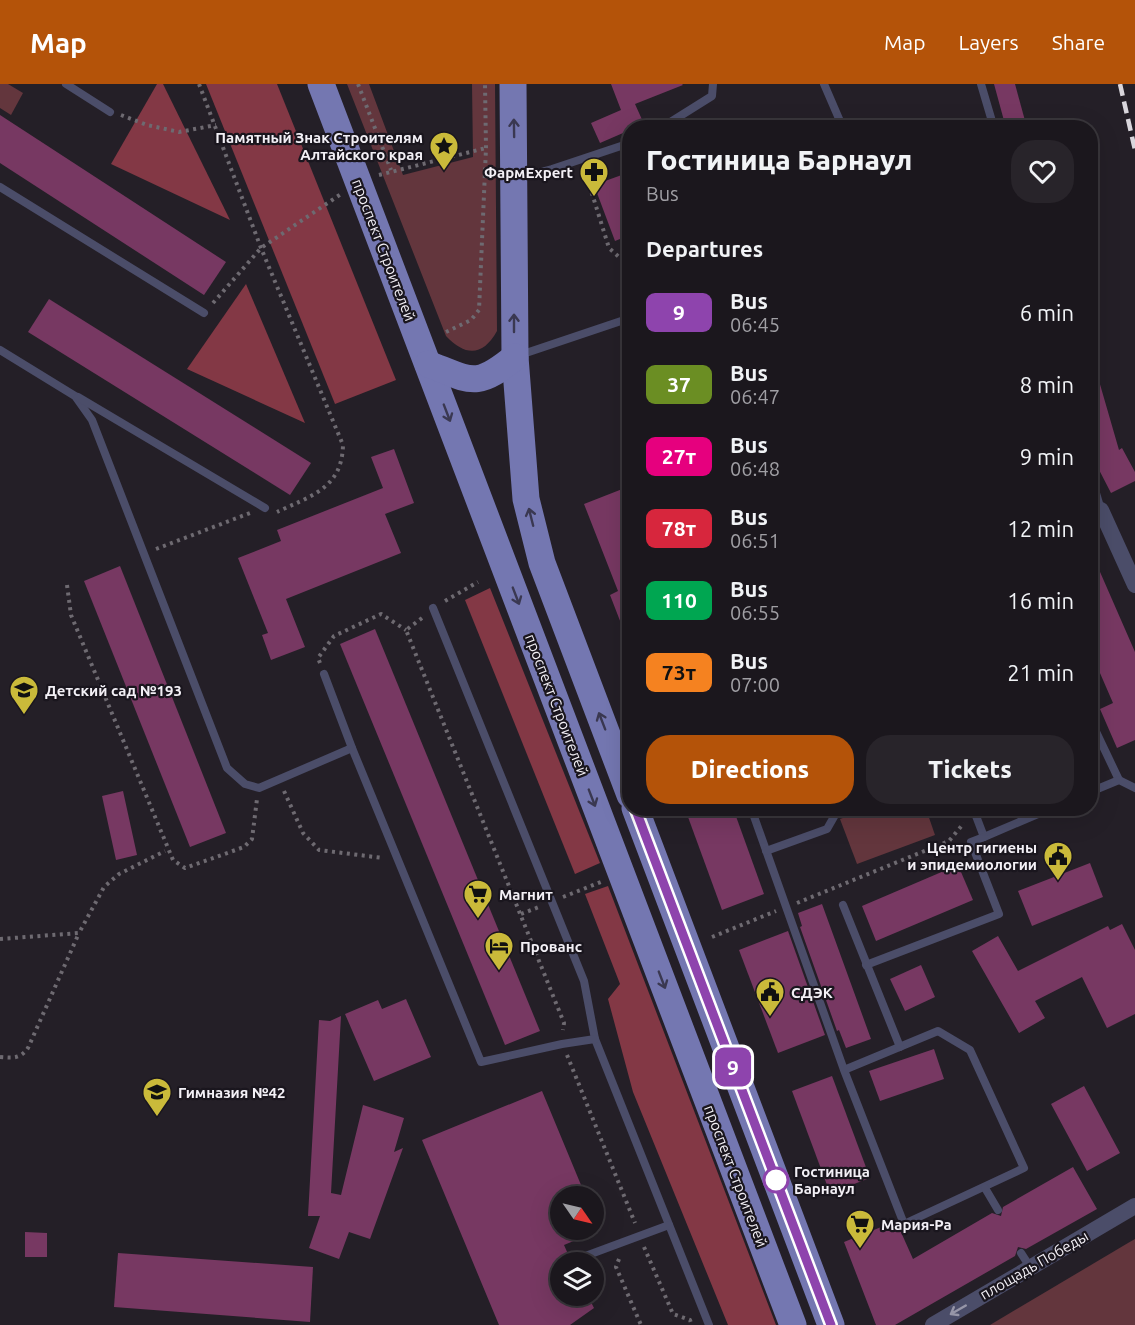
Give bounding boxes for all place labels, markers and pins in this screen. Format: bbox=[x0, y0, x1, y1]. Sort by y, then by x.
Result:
place label: Памятный Знак Строителям Алтайского края bbox=[215, 129, 423, 163]
place icon: Памятный Знак Строителям Алтайского края bbox=[428, 130, 460, 172]
pharmacy icon: ФармExpert bbox=[578, 156, 610, 198]
place label: ФармExpert bbox=[484, 164, 574, 181]
school or university icon: Детский сад №193 bbox=[8, 674, 40, 716]
place label: Детский сад №193 bbox=[45, 682, 182, 699]
place label: Центр гигиены и эпидемиологии bbox=[907, 839, 1037, 873]
public building icon: Центр гигиены и эпидемиологии bbox=[1042, 840, 1074, 882]
supermarket icon: Магнит bbox=[462, 878, 494, 920]
place label: Магнит bbox=[499, 886, 553, 903]
hotel icon: Прованс bbox=[483, 930, 515, 972]
place label: Прованс bbox=[520, 938, 582, 955]
public building icon: СДЭК bbox=[754, 976, 786, 1018]
place label: СДЭК bbox=[791, 984, 833, 1001]
school or university icon: Гимназия №42 bbox=[141, 1076, 173, 1118]
place label: Гимназия №42 bbox=[178, 1084, 286, 1101]
place label: Гостиница Барнаул bbox=[794, 1163, 870, 1197]
marker: Гостиница Барнаул bbox=[763, 1167, 789, 1193]
supermarket icon: Мария-Ра bbox=[844, 1208, 876, 1250]
place label: Мария-Ра bbox=[881, 1216, 952, 1233]

